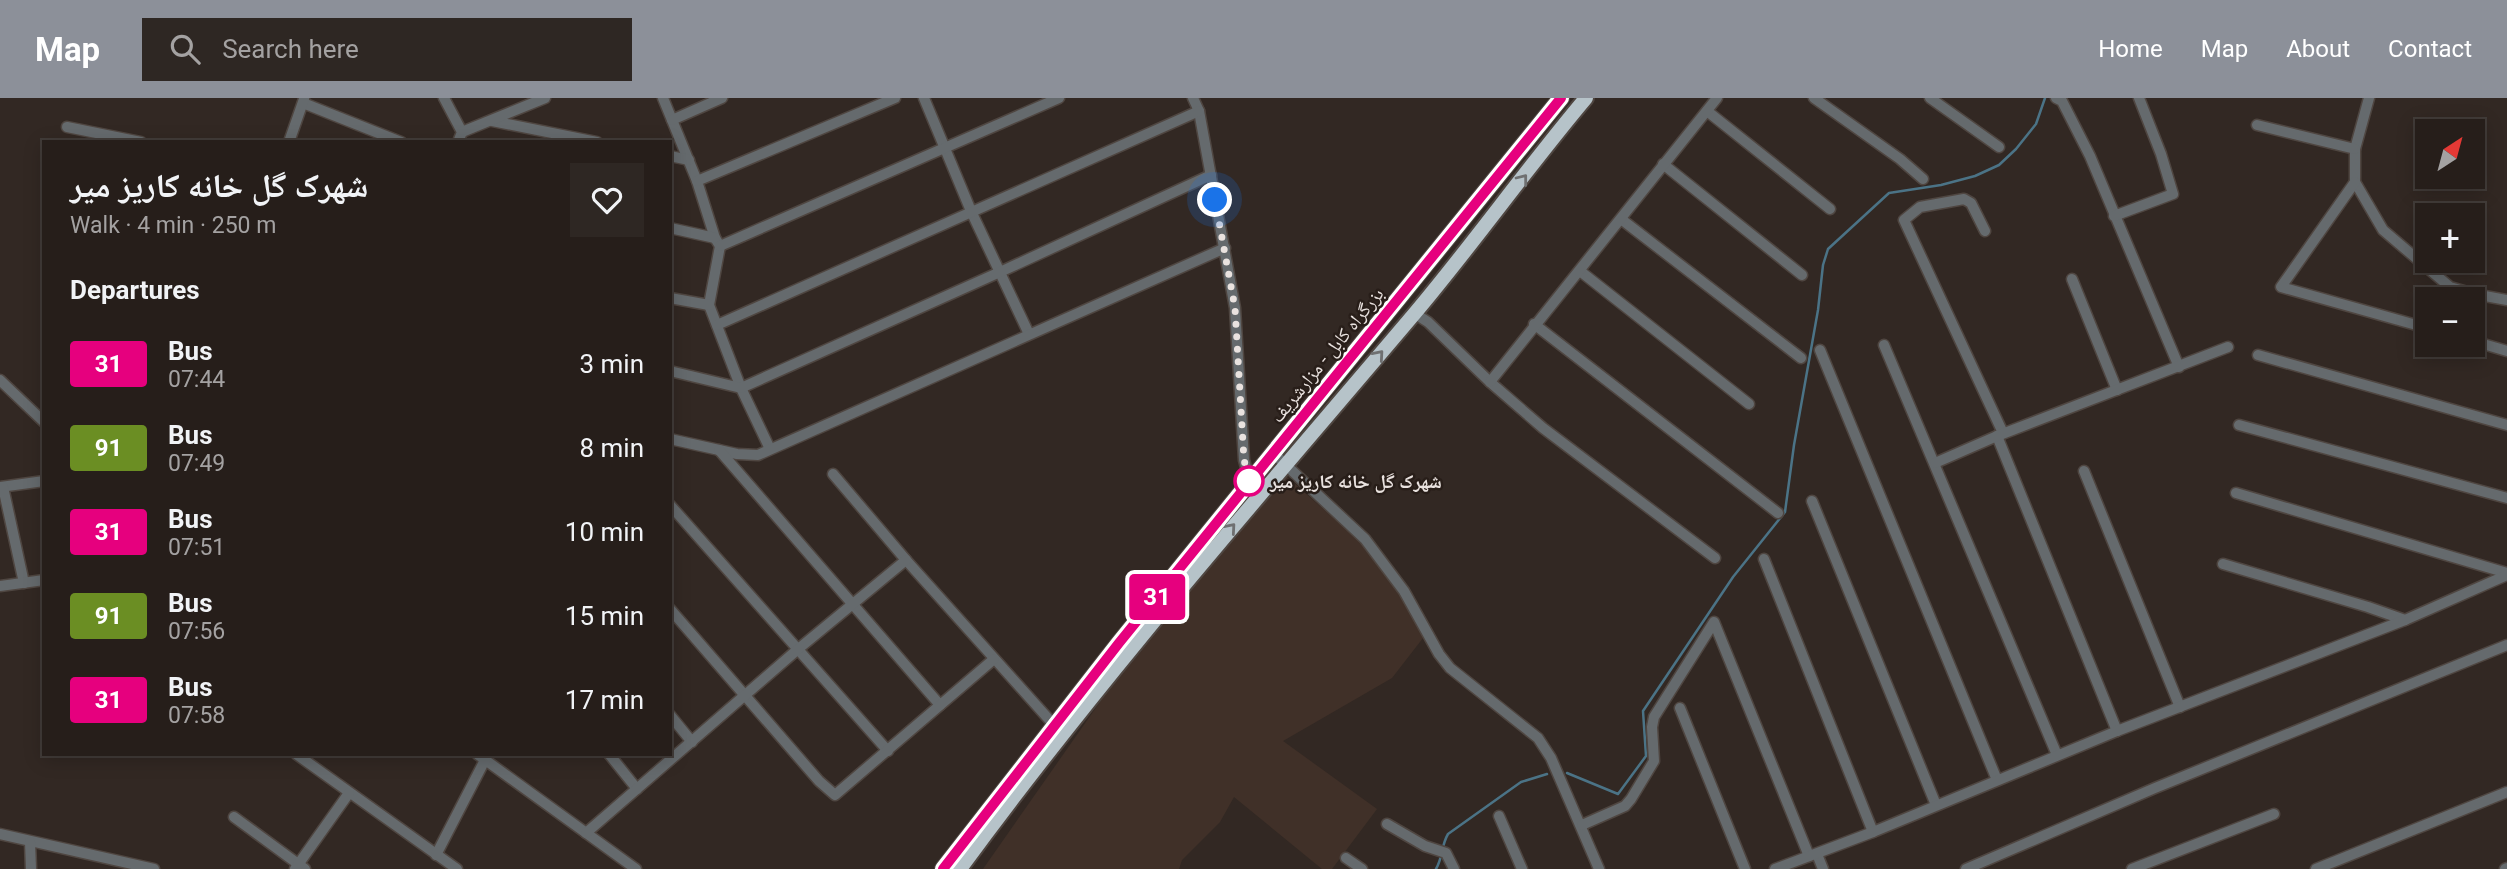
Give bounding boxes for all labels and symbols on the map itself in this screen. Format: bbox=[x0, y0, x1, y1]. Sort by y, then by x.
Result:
north arrow bbox=[2415, 119, 2485, 189]
one-way arrow bbox=[1514, 174, 1527, 187]
your location bbox=[1197, 182, 1232, 217]
street label: بزرگراه کابل - مزارشریف bbox=[1266, 283, 1388, 427]
one-way arrow bbox=[1371, 350, 1383, 363]
marker: شهرک گل خانه کاریز میر bbox=[1234, 466, 1264, 496]
place label: شهرک گل خانه کاریز میر bbox=[1269, 470, 1442, 493]
one-way arrow bbox=[1223, 523, 1235, 536]
line badge: 31 bbox=[1126, 574, 1188, 620]

